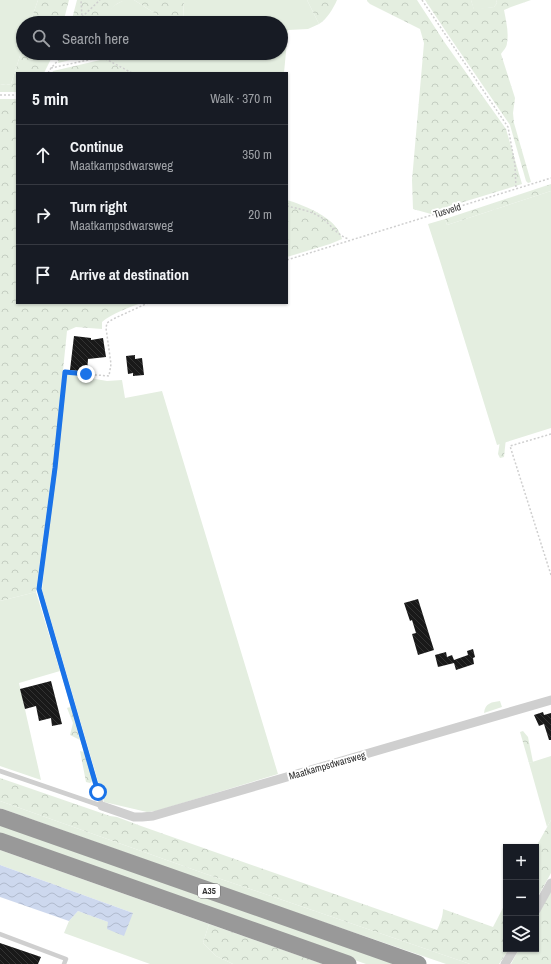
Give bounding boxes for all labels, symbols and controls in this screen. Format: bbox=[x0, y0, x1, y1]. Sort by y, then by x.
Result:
search box bbox=[16, 16, 288, 60]
icon: search bbox=[30, 27, 52, 49]
text: Search here bbox=[62, 28, 129, 49]
text: 5 min bbox=[32, 87, 68, 110]
text: Walk · 370 m bbox=[210, 90, 272, 107]
text: Continue bbox=[70, 136, 123, 157]
icon: ahead bbox=[32, 144, 54, 166]
text: 350 m bbox=[242, 146, 272, 163]
text: Maatkampsdwarsweg bbox=[70, 157, 173, 174]
text: Turn right bbox=[70, 196, 127, 217]
street label: Tusveld bbox=[432, 200, 462, 221]
icon: right bbox=[32, 204, 54, 226]
text: 20 m bbox=[248, 206, 272, 223]
text: Maatkampsdwarsweg bbox=[70, 217, 173, 234]
icon: arrive bbox=[32, 264, 54, 286]
text: Arrive at destination bbox=[70, 264, 189, 285]
route end bbox=[77, 365, 95, 383]
street label: Maatkampsdwarsweg bbox=[287, 748, 367, 783]
route start bbox=[89, 783, 107, 801]
map controls bbox=[503, 844, 539, 952]
button: + bbox=[503, 844, 539, 880]
button: − bbox=[503, 880, 539, 916]
road number: A35 bbox=[198, 884, 220, 898]
button: layers bbox=[503, 916, 539, 952]

